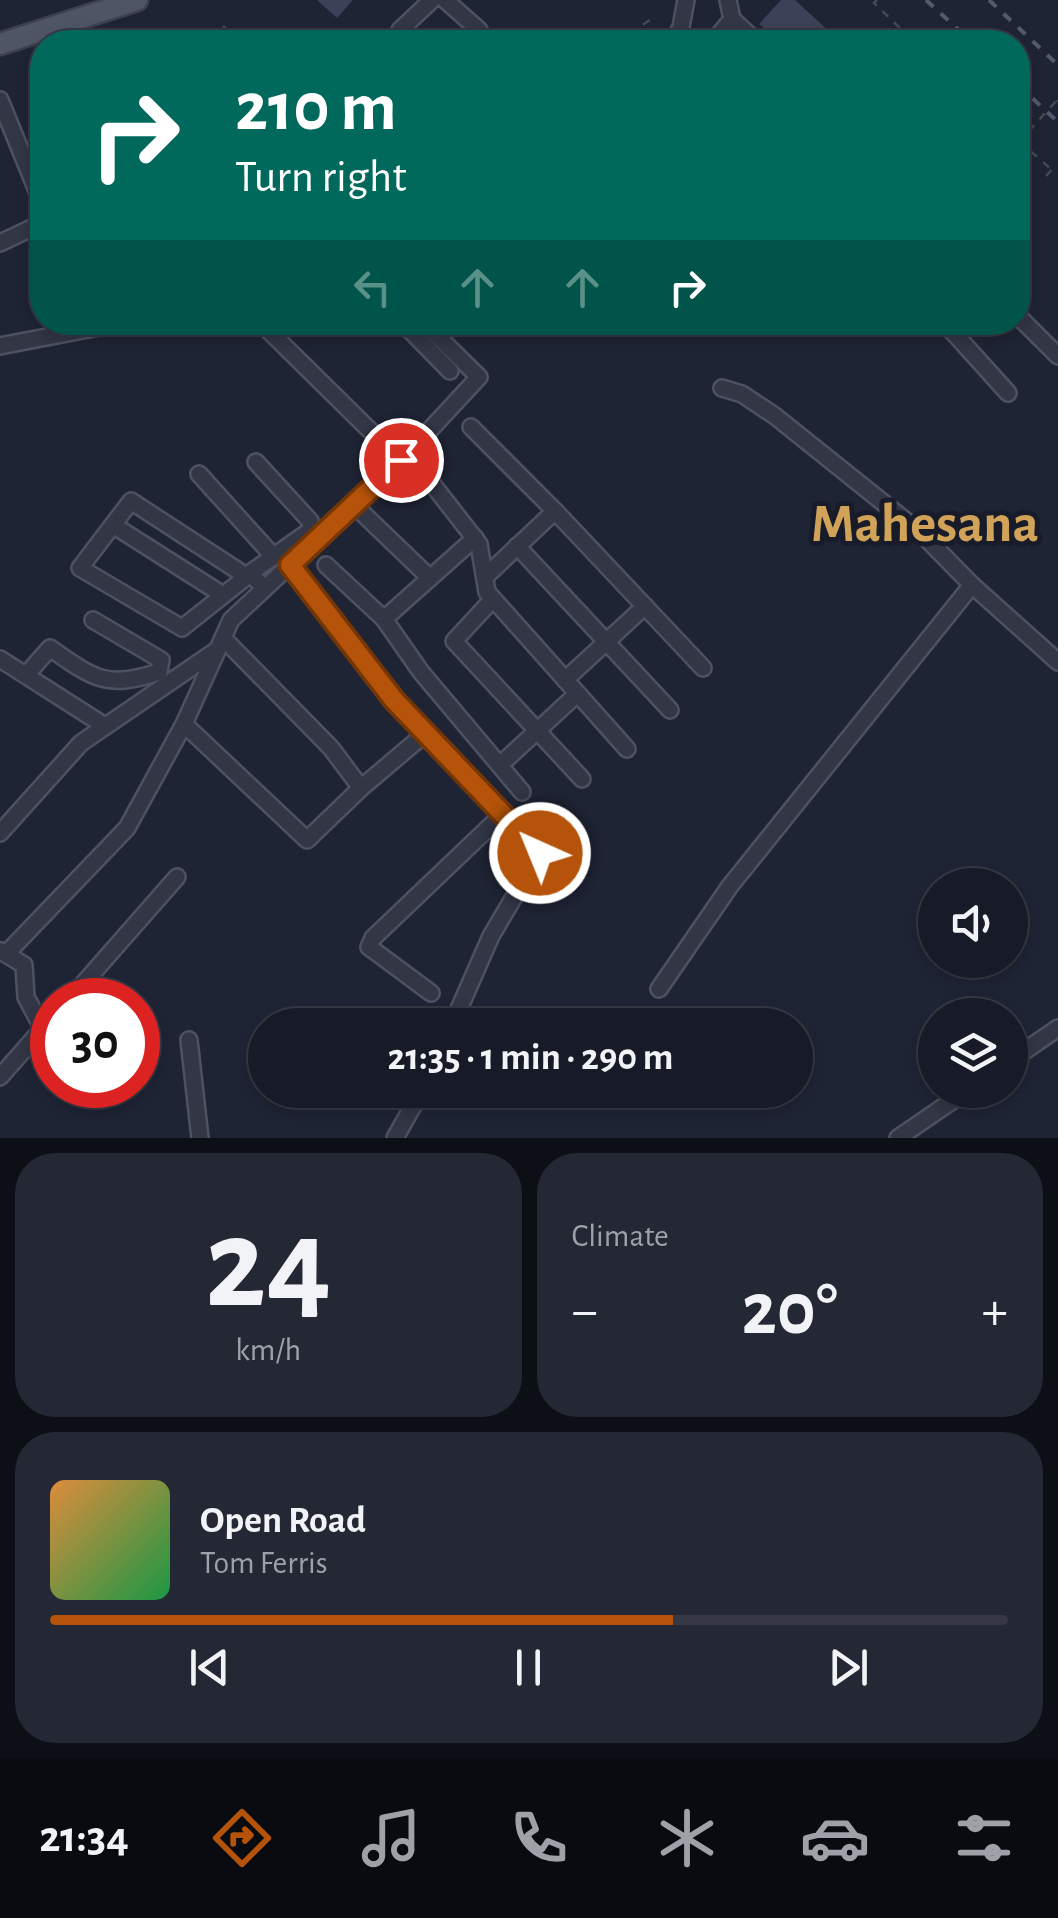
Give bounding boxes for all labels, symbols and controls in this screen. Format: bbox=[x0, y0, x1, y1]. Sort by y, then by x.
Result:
icon: right bbox=[70, 70, 200, 200]
text: 210 m bbox=[235, 73, 397, 143]
text: Turn right bbox=[235, 155, 407, 200]
icon: left bbox=[345, 260, 400, 315]
icon: ahead bbox=[450, 260, 505, 315]
icon: ahead bbox=[555, 260, 610, 315]
icon: right bbox=[660, 260, 715, 315]
pin bbox=[359, 418, 444, 503]
icon: arrive bbox=[374, 433, 429, 488]
district label: Mahesana bbox=[811, 497, 1039, 552]
position arrow bbox=[488, 801, 592, 905]
map controls bbox=[918, 868, 1028, 1108]
button: sound bbox=[918, 868, 1028, 978]
speed limit sign: 30 bbox=[30, 978, 160, 1108]
button: layers bbox=[918, 998, 1028, 1108]
text: 21:35 · 1 min · 290 m bbox=[388, 1039, 674, 1077]
text: 24 bbox=[205, 1201, 332, 1331]
text: Climate bbox=[572, 1220, 669, 1252]
text: 20° bbox=[742, 1273, 838, 1348]
text: − bbox=[572, 1284, 598, 1339]
text: + bbox=[982, 1284, 1008, 1339]
text: km/h bbox=[235, 1334, 301, 1366]
text: Open Road bbox=[200, 1502, 366, 1540]
text: Tom Ferris bbox=[200, 1547, 328, 1579]
icon: previous bbox=[182, 1640, 237, 1695]
icon: pause bbox=[501, 1640, 556, 1695]
icon: next bbox=[821, 1640, 876, 1695]
icon: directions bbox=[207, 1803, 277, 1873]
icon: music bbox=[356, 1803, 426, 1873]
icon: phone bbox=[504, 1803, 574, 1873]
icon: climate bbox=[652, 1803, 722, 1873]
icon: car bbox=[800, 1803, 870, 1873]
icon: filters bbox=[949, 1803, 1019, 1873]
text: 21:34 bbox=[39, 1815, 129, 1860]

